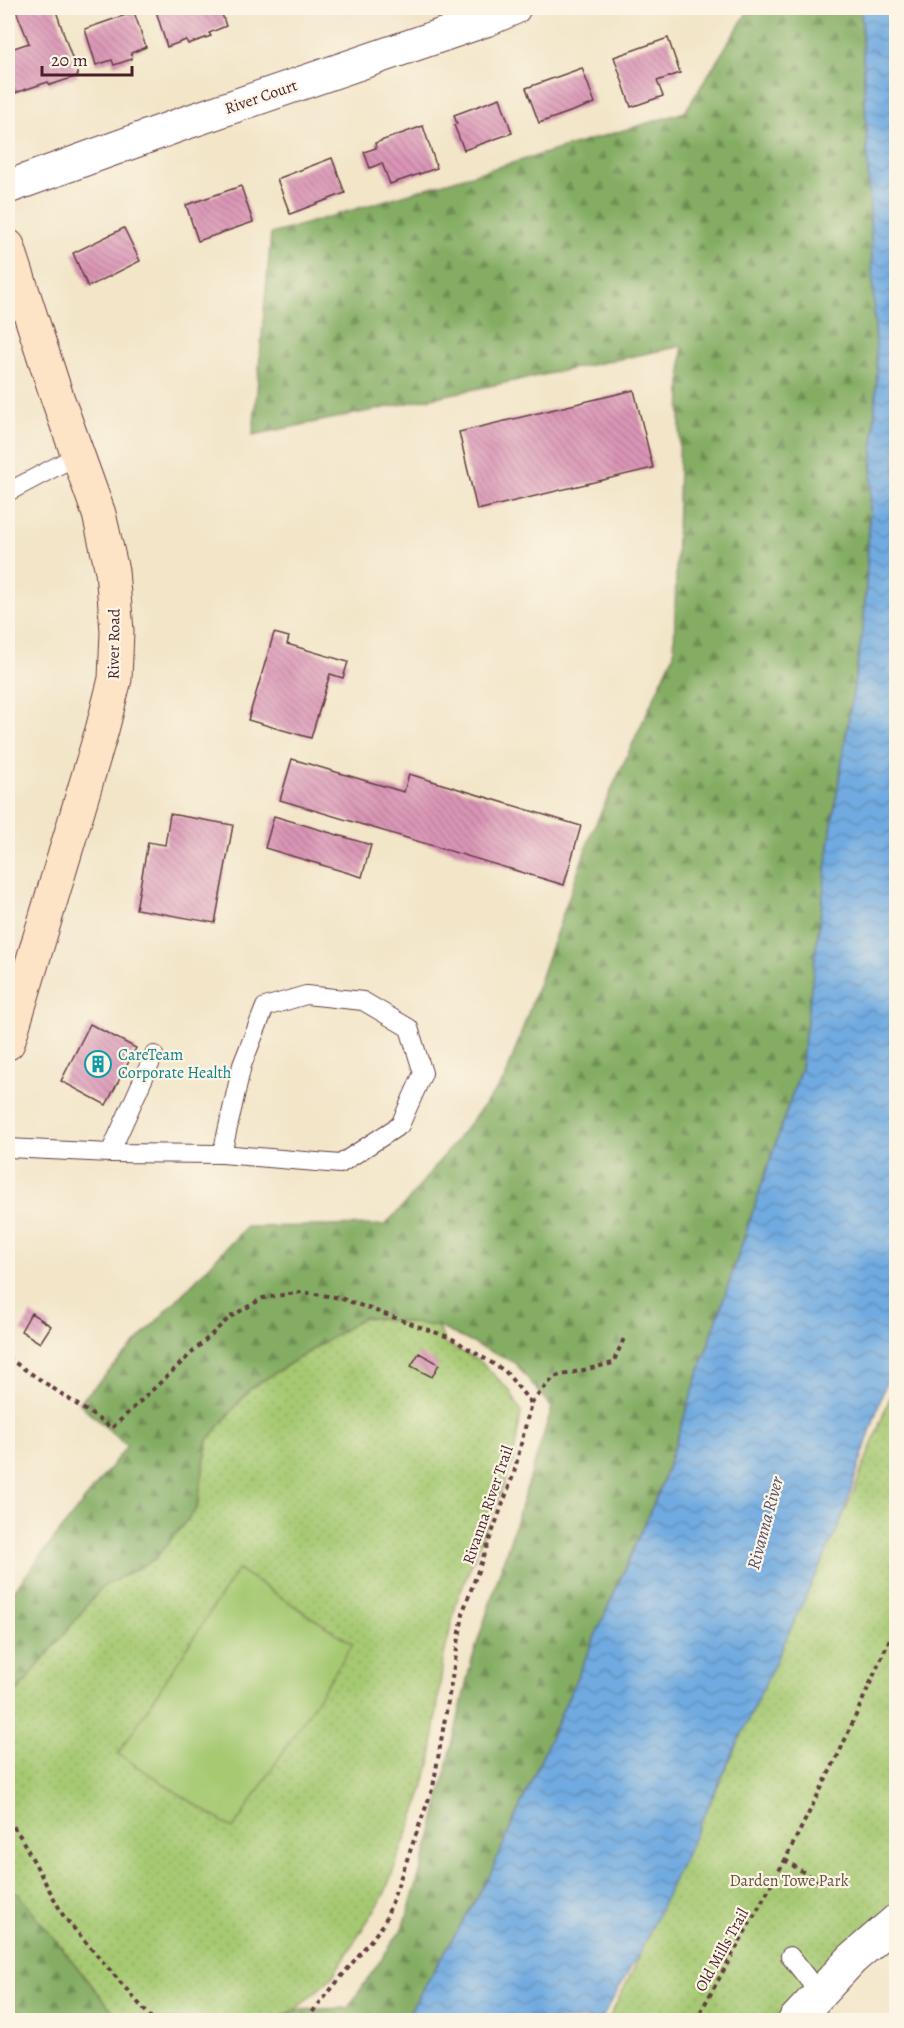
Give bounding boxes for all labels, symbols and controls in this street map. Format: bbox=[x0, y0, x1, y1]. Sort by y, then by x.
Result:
scale bar bbox=[42, 39, 132, 77]
text: 20 m bbox=[51, 48, 88, 72]
street label: River Court bbox=[222, 74, 300, 120]
street label: River Road bbox=[102, 608, 126, 680]
place label: CareTeam Corporate Health bbox=[118, 1044, 232, 1084]
building icon: CareTeam Corporate Health bbox=[83, 1049, 113, 1079]
street label: Rivanna River Trail bbox=[457, 1443, 519, 1567]
water label: Rivanna River bbox=[741, 1473, 789, 1572]
park label: Darden Towe Park bbox=[729, 1870, 849, 1892]
street label: Old Mills Trail bbox=[690, 1904, 754, 1996]

